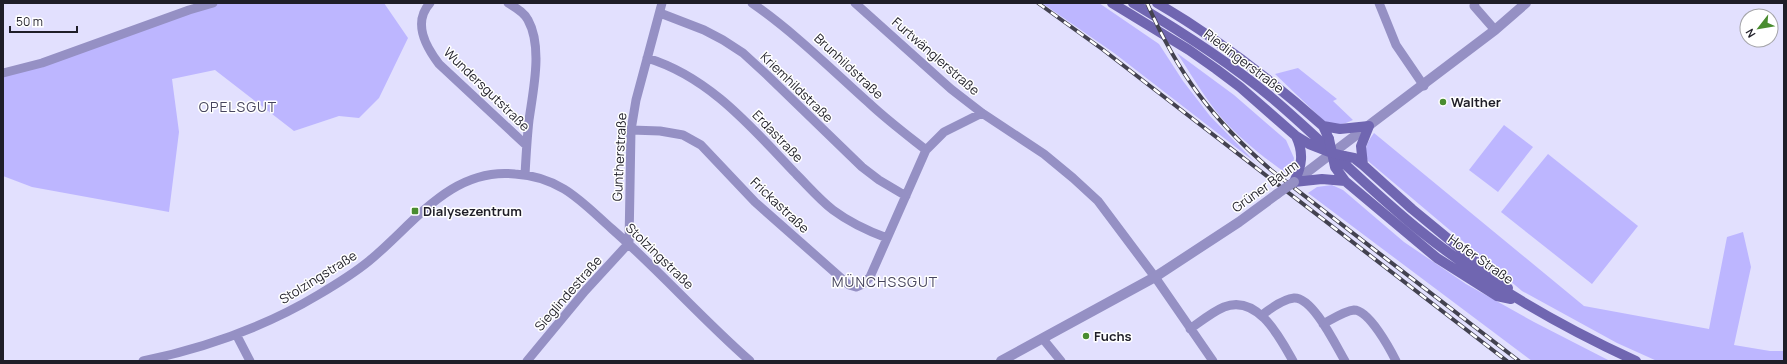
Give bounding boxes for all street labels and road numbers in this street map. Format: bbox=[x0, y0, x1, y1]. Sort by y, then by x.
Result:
street label: Furtwänglerstraße bbox=[888, 13, 984, 99]
street label: Riedingerstraße bbox=[1200, 25, 1288, 97]
street label: Brunhildstraße bbox=[810, 29, 888, 103]
street label: Wundersgutstraße bbox=[440, 43, 534, 135]
street label: Kriemhildstraße bbox=[757, 48, 837, 127]
street label: Erdastraße bbox=[749, 106, 808, 166]
street label: Guntherstraße bbox=[608, 112, 630, 202]
street label: Grüner Baum bbox=[1228, 156, 1302, 216]
street label: Frickastraße bbox=[747, 173, 814, 237]
street label: Stolzingstraße bbox=[622, 219, 698, 293]
street label: Hofer Straße bbox=[1445, 230, 1518, 288]
street label: Stolzingstraße bbox=[276, 246, 360, 308]
street label: Sieglindestraße bbox=[530, 251, 606, 335]

